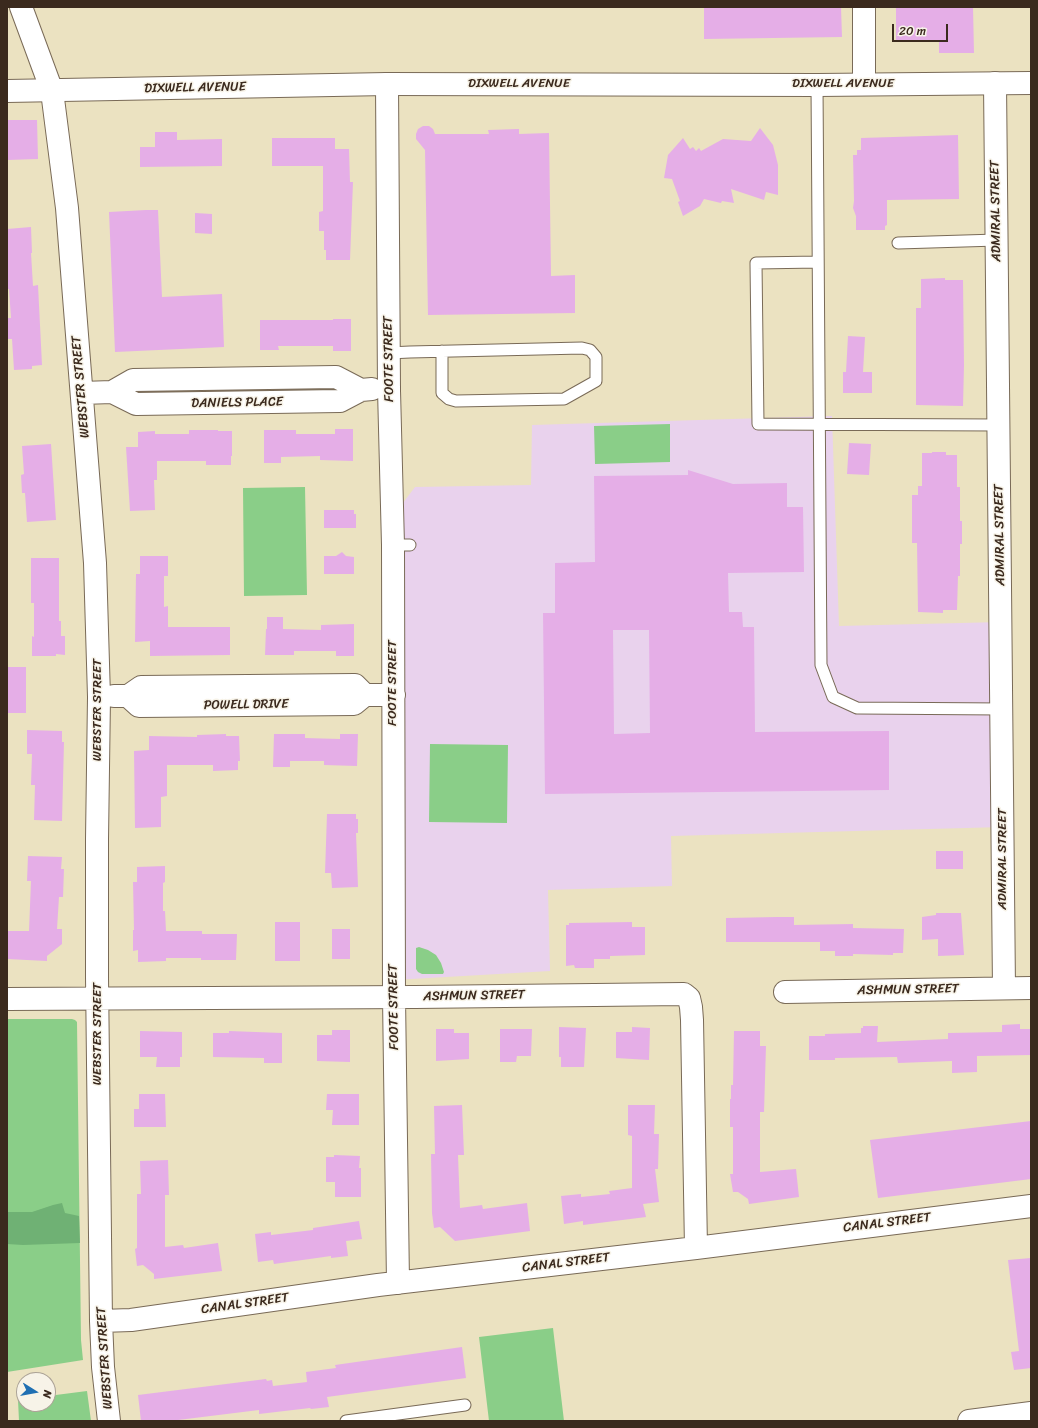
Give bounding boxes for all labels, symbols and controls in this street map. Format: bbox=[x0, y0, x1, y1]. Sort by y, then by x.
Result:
scale bar bbox=[894, 16, 950, 42]
text: 20 m bbox=[899, 20, 926, 42]
street label: DIXWELL AVENUE bbox=[468, 76, 570, 92]
street label: DIXWELL AVENUE bbox=[792, 76, 894, 92]
street label: DIXWELL AVENUE bbox=[144, 79, 246, 97]
street label: ADMIRAL STREET bbox=[987, 160, 1005, 262]
street label: FOOTE STREET bbox=[380, 316, 398, 402]
street label: WEBSTER STREET bbox=[69, 335, 93, 439]
street label: DANIELS PLACE bbox=[191, 394, 283, 412]
street label: ADMIRAL STREET bbox=[991, 484, 1009, 586]
street label: FOOTE STREET bbox=[385, 640, 401, 726]
street label: WEBSTER STREET bbox=[90, 659, 106, 761]
street label: POWELL DRIVE bbox=[203, 696, 289, 714]
street label: ADMIRAL STREET bbox=[995, 808, 1011, 910]
street label: FOOTE STREET bbox=[385, 964, 403, 1050]
street label: ASHMUN STREET bbox=[857, 981, 959, 999]
street label: WEBSTER STREET bbox=[90, 983, 106, 1085]
street label: ASHMUN STREET bbox=[423, 987, 525, 1005]
street label: CANAL STREET bbox=[842, 1210, 932, 1236]
street label: CANAL STREET bbox=[521, 1250, 611, 1276]
street label: CANAL STREET bbox=[200, 1290, 290, 1318]
street label: WEBSTER STREET bbox=[94, 1306, 116, 1410]
north arrow bbox=[16, 1372, 56, 1412]
text: N bbox=[37, 1389, 57, 1400]

